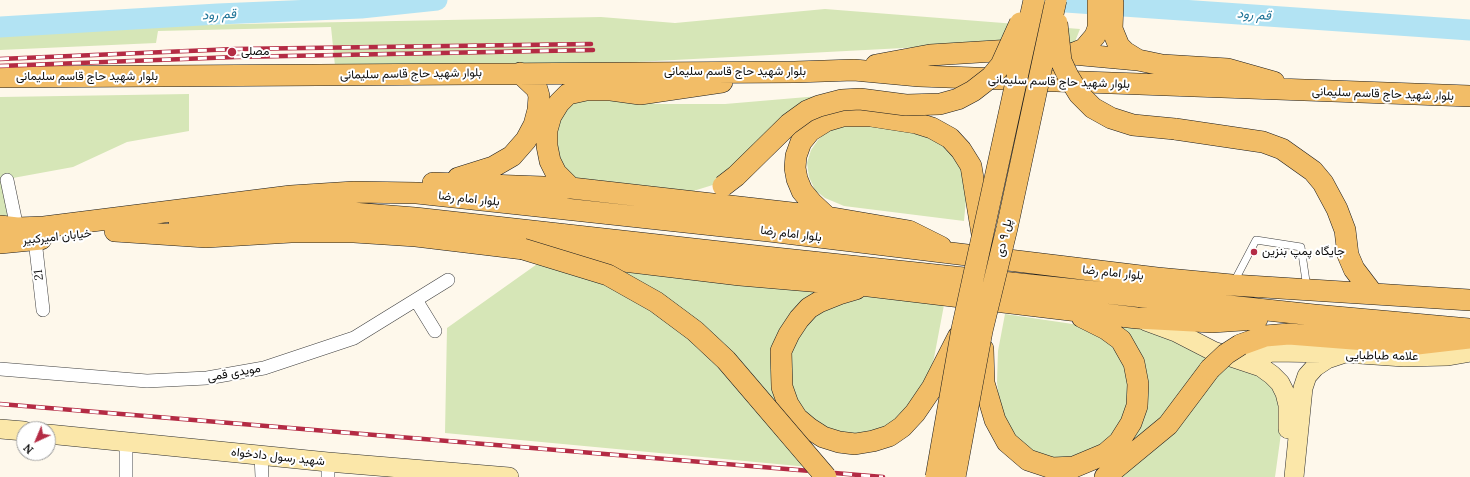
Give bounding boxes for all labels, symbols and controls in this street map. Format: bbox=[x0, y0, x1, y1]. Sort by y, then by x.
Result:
water label: قم رود bbox=[202, 6, 236, 24]
water label: قم رود bbox=[1237, 6, 1271, 24]
place label: مصلی bbox=[241, 45, 269, 59]
marker: مصلی bbox=[226, 46, 238, 58]
street label: بلوار شهید حاج قاسم سلیمانی bbox=[664, 65, 806, 79]
street label: بلوار شهید حاج قاسم سلیمانی bbox=[340, 66, 482, 82]
street label: بلوار شهید حاج قاسم سلیمانی bbox=[16, 70, 158, 84]
street label: بلوار شهید حاج قاسم سلیمانی bbox=[988, 72, 1130, 92]
street label: بلوار شهید حاج قاسم سلیمانی bbox=[1312, 84, 1454, 104]
street label: بلوار امام رضا bbox=[438, 189, 500, 209]
street label: پل ۹ دی bbox=[993, 218, 1015, 258]
street label: بلوار امام رضا bbox=[760, 223, 822, 245]
street label: خیابان امیرکبیر bbox=[22, 226, 92, 248]
place label: جایگاه پمپ بنزین bbox=[1262, 245, 1345, 259]
marker: جایگاه پمپ بنزین bbox=[1249, 247, 1259, 257]
street label: بلوار امام رضا bbox=[1082, 263, 1144, 283]
street label: 21 bbox=[31, 269, 47, 281]
street label: علامه طباطبایی bbox=[1346, 348, 1418, 364]
street label: مویدی قمی bbox=[206, 361, 262, 385]
north arrow bbox=[16, 421, 56, 461]
text: N bbox=[20, 441, 36, 457]
street label: شهید رسول دادخواه bbox=[230, 445, 326, 469]

